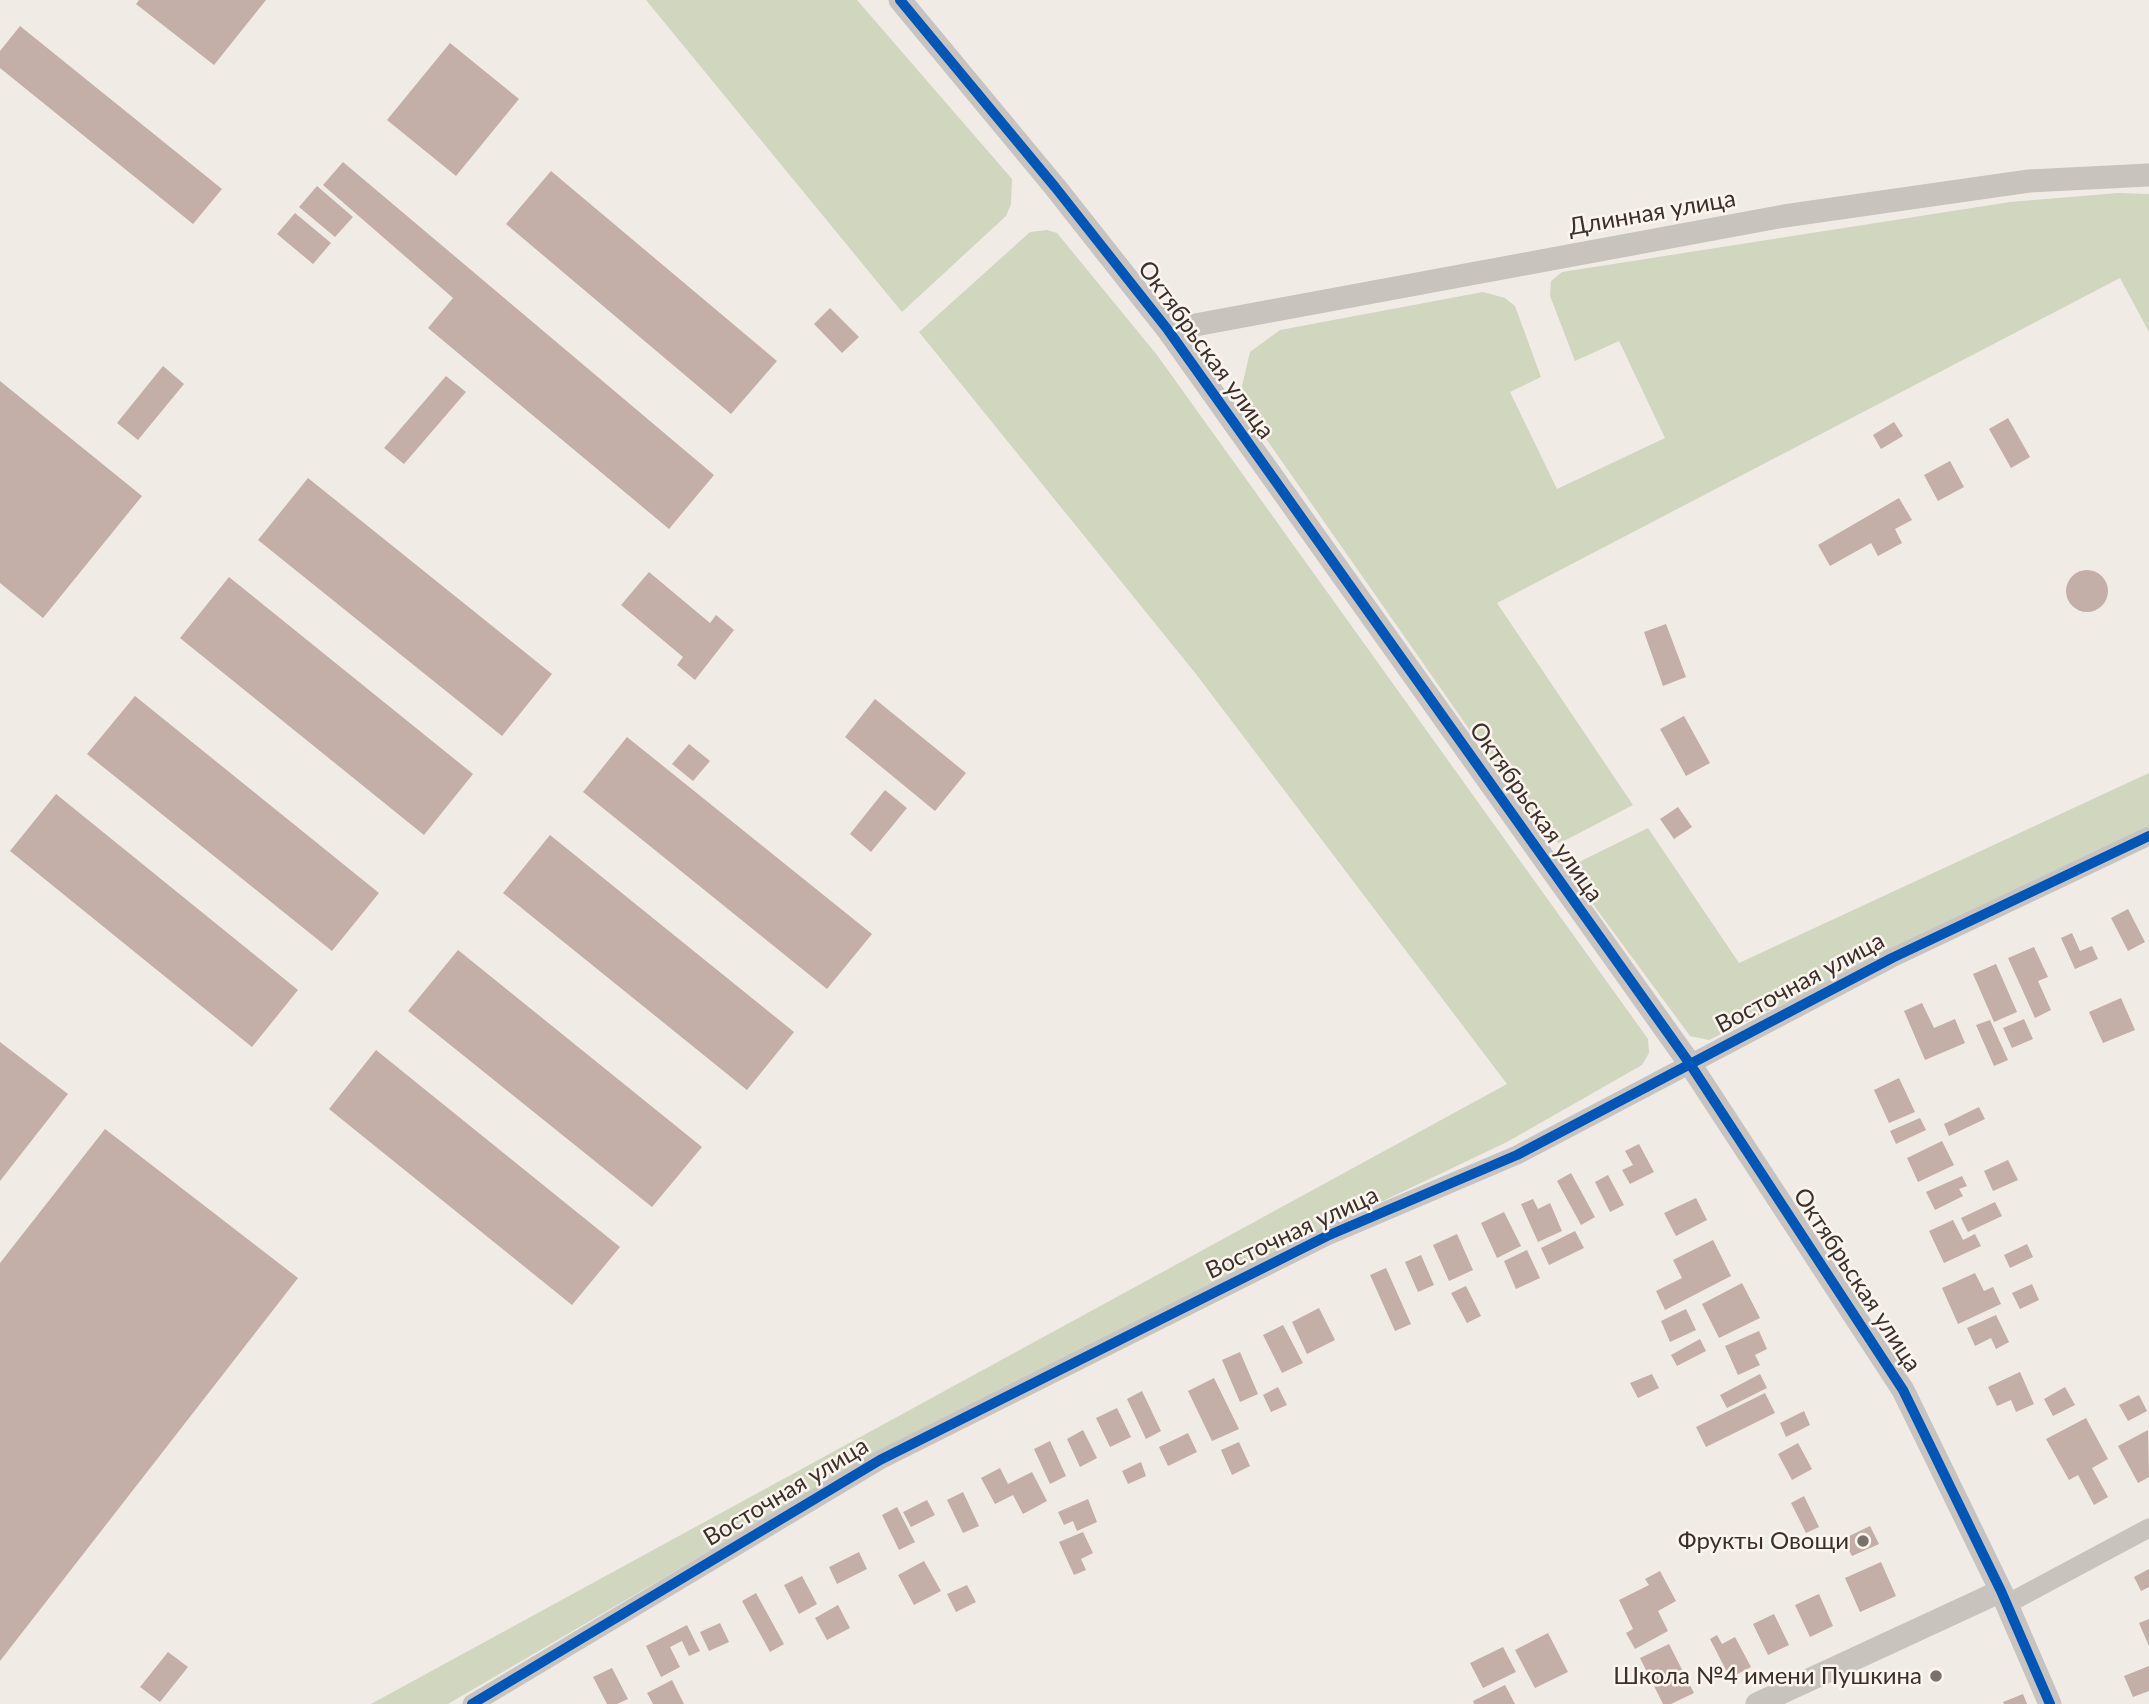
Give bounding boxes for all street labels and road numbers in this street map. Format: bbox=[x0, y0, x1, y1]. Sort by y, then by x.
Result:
street label: Длинная улица bbox=[1566, 184, 1738, 242]
street label: Октябрьская улица bbox=[1132, 255, 1280, 445]
street label: Октябрьская улица bbox=[1463, 716, 1609, 908]
street label: Восточная улица bbox=[1711, 926, 1889, 1040]
street label: Восточная улица bbox=[1201, 1180, 1383, 1286]
street label: Октябрьская улица bbox=[1787, 1183, 1927, 1377]
street label: Восточная улица bbox=[698, 1432, 874, 1552]

